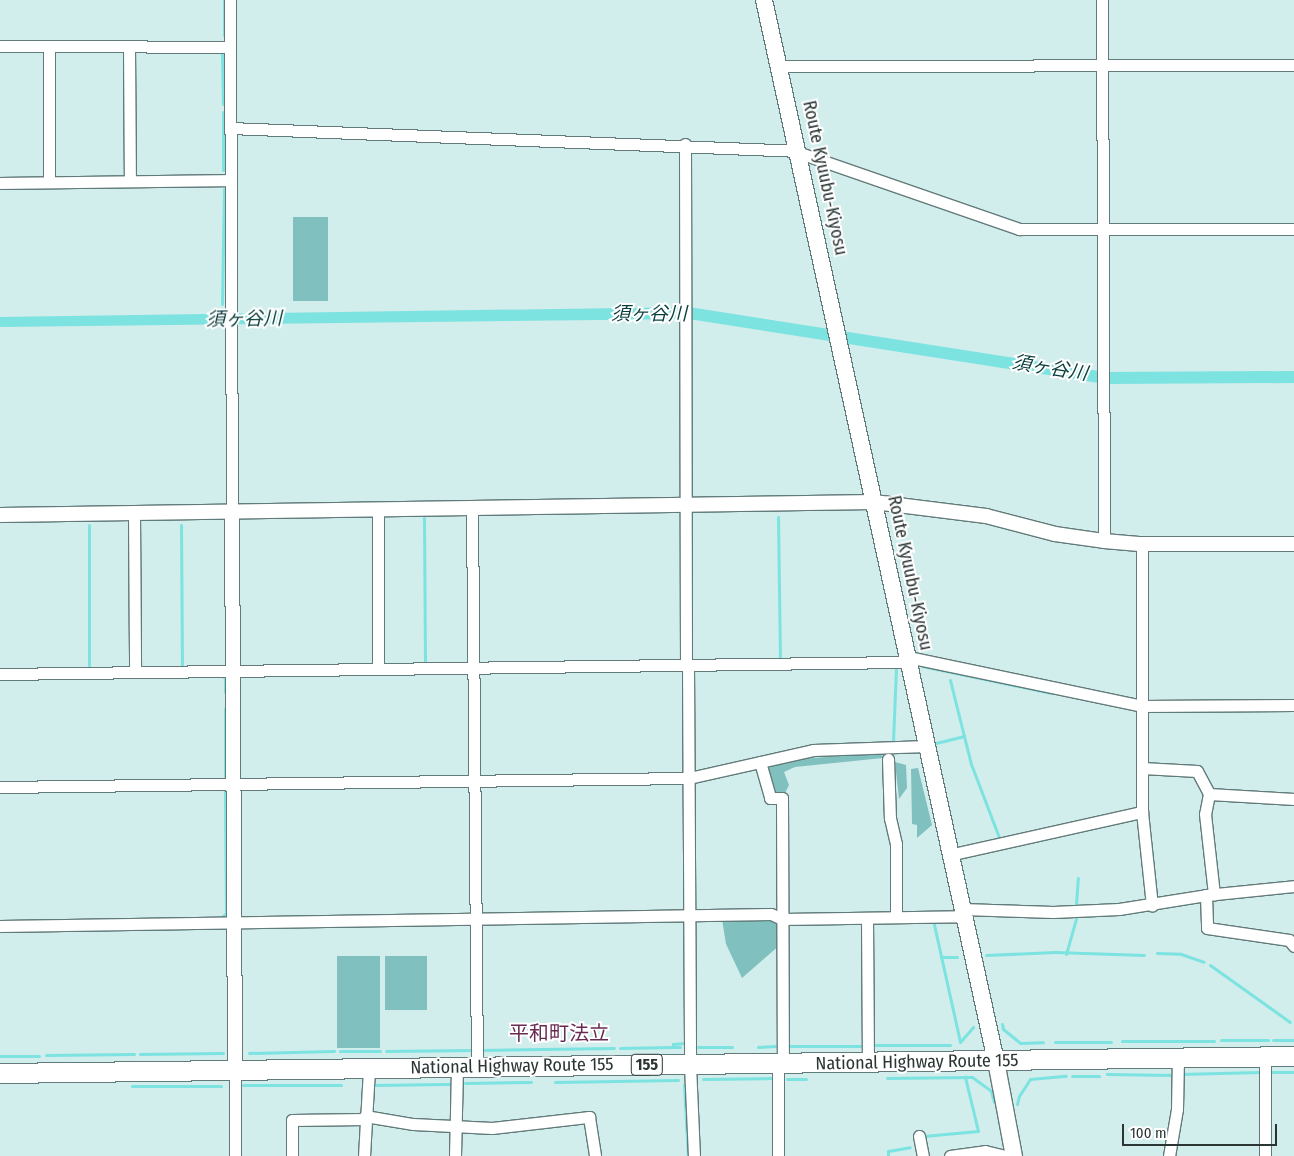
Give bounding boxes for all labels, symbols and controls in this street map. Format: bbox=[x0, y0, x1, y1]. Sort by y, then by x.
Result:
street label: Route Kyuubu-Kiyosu bbox=[798, 99, 852, 257]
water label: 須ヶ谷川 bbox=[611, 303, 687, 325]
water label: 須ヶ谷川 bbox=[206, 307, 282, 331]
water label: 須ヶ谷川 bbox=[1011, 351, 1089, 385]
street label: Route Kyuubu-Kiyosu bbox=[883, 494, 937, 652]
district label: 平和町法立 bbox=[509, 1021, 609, 1045]
street label: National Highway Route 155 bbox=[815, 1049, 1019, 1075]
road number: 155 bbox=[631, 1052, 663, 1078]
street label: National Highway Route 155 bbox=[410, 1053, 614, 1079]
scale bar bbox=[1124, 1114, 1279, 1146]
text: 100 m bbox=[1130, 1124, 1167, 1142]

